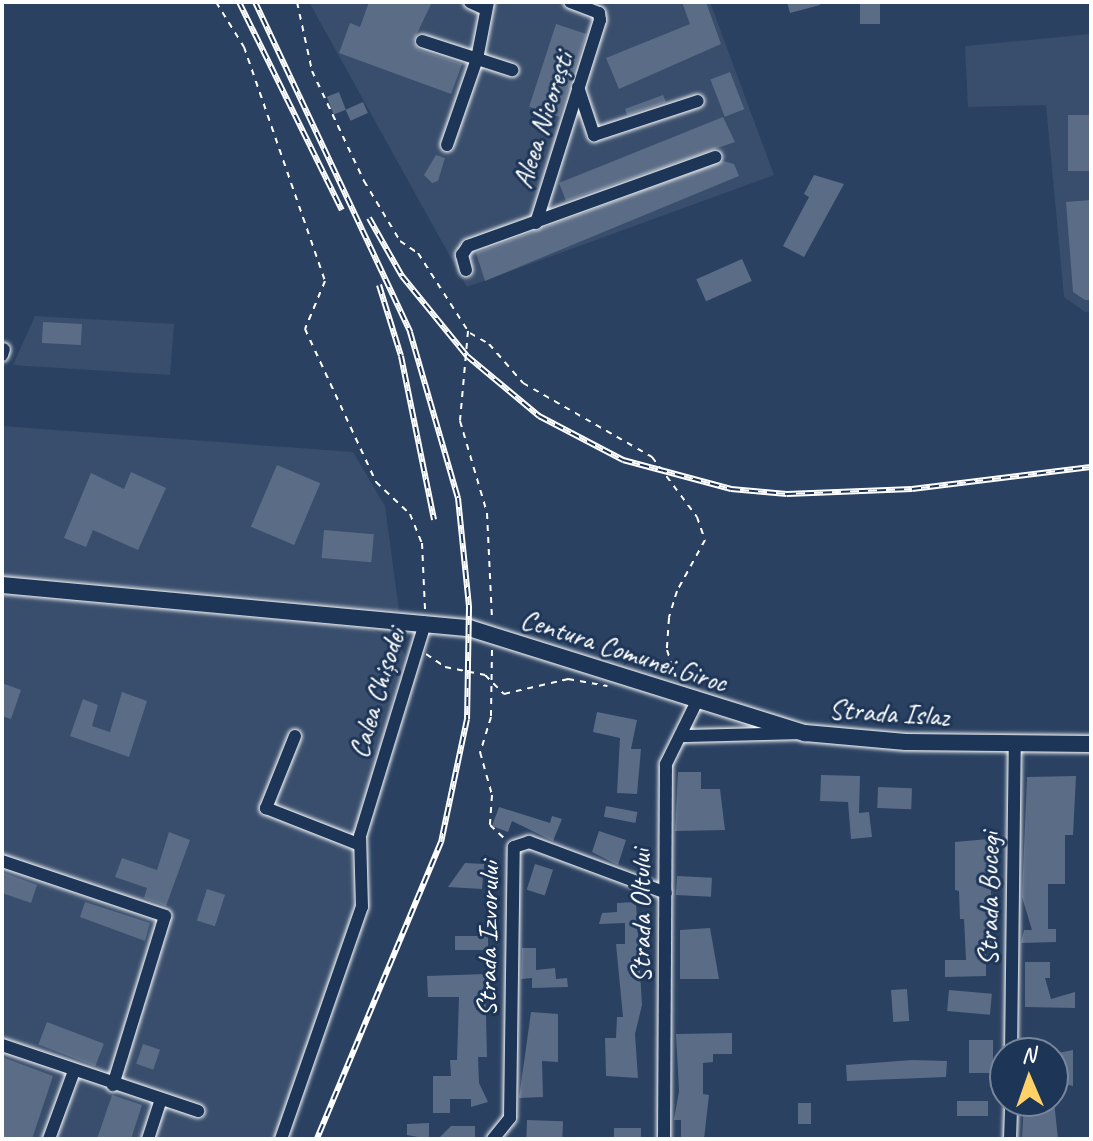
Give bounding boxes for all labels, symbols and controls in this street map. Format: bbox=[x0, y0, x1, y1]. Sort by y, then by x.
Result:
street label: Aleea Nicorești bbox=[505, 48, 581, 192]
street label: Centura Comunei Giroc bbox=[517, 602, 731, 700]
street label: Calea Chișodei bbox=[341, 624, 413, 762]
street label: Strada Islaz bbox=[827, 692, 951, 734]
street label: Strada Bucegi bbox=[971, 832, 1007, 966]
street label: Strada Oltului bbox=[624, 849, 658, 983]
street label: Strada Izvorului bbox=[470, 861, 506, 1017]
north arrow bbox=[989, 1037, 1069, 1117]
text: N bbox=[1021, 1041, 1036, 1069]

